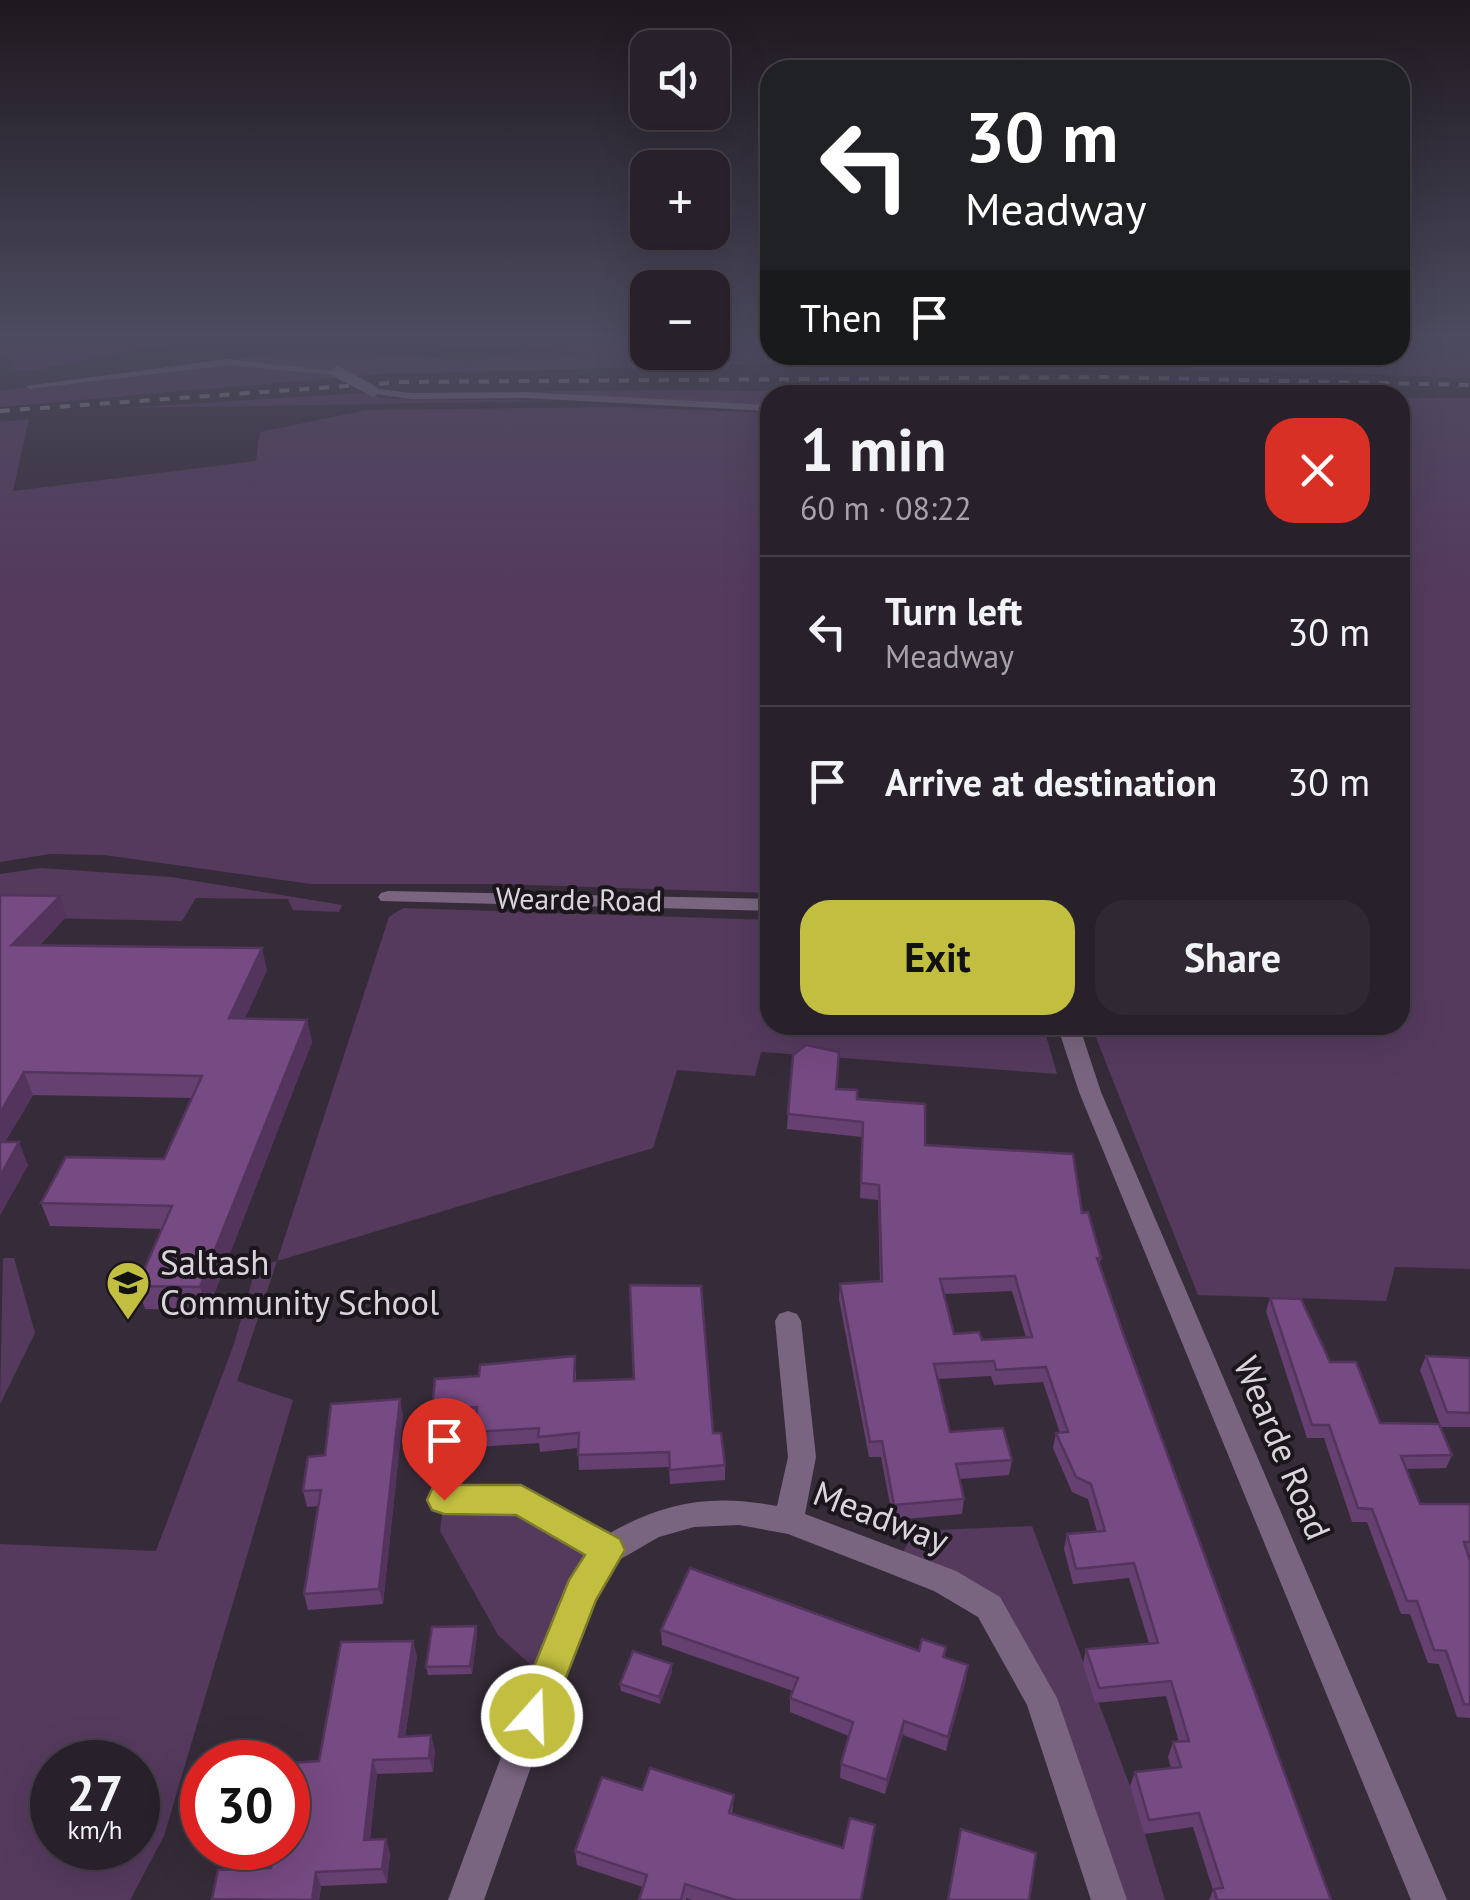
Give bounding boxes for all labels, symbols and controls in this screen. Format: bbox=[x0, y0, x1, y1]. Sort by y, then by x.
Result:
map controls bbox=[630, 30, 730, 370]
button: sound bbox=[630, 30, 730, 130]
text: 30 m bbox=[965, 91, 1118, 181]
icon: left bbox=[800, 100, 930, 230]
button: + bbox=[630, 150, 730, 250]
text: Meadway bbox=[965, 179, 1146, 237]
button: − bbox=[630, 270, 730, 370]
icon: arrive bbox=[902, 290, 957, 345]
text: Then bbox=[800, 293, 882, 342]
text: 1 min bbox=[800, 410, 946, 488]
button: close bbox=[1265, 418, 1370, 523]
text: 60 m · 08:22 bbox=[800, 487, 972, 529]
text: Turn left bbox=[885, 586, 1022, 635]
icon: left bbox=[800, 604, 855, 659]
text: 30 m bbox=[1288, 607, 1370, 656]
text: Meadway bbox=[885, 635, 1014, 677]
icon: arrive bbox=[800, 754, 855, 809]
text: Arrive at destination bbox=[885, 757, 1217, 806]
text: 30 m bbox=[1288, 757, 1370, 806]
street label: Wearde Road bbox=[495, 878, 663, 919]
button: Exit bbox=[800, 900, 1075, 1015]
button: Share bbox=[1095, 900, 1370, 1015]
place label: Saltash Community School bbox=[160, 1239, 439, 1325]
school or university icon: Saltash Community School bbox=[105, 1260, 151, 1321]
street label: Wearde Road bbox=[1224, 1349, 1342, 1546]
pin bbox=[402, 1398, 487, 1501]
icon: arrive bbox=[417, 1413, 472, 1468]
street label: Meadway bbox=[807, 1469, 955, 1563]
position arrow bbox=[480, 1664, 584, 1768]
speed limit sign: 30 bbox=[180, 1740, 310, 1870]
text: 27 bbox=[67, 1760, 123, 1825]
text: km/h bbox=[68, 1814, 122, 1846]

